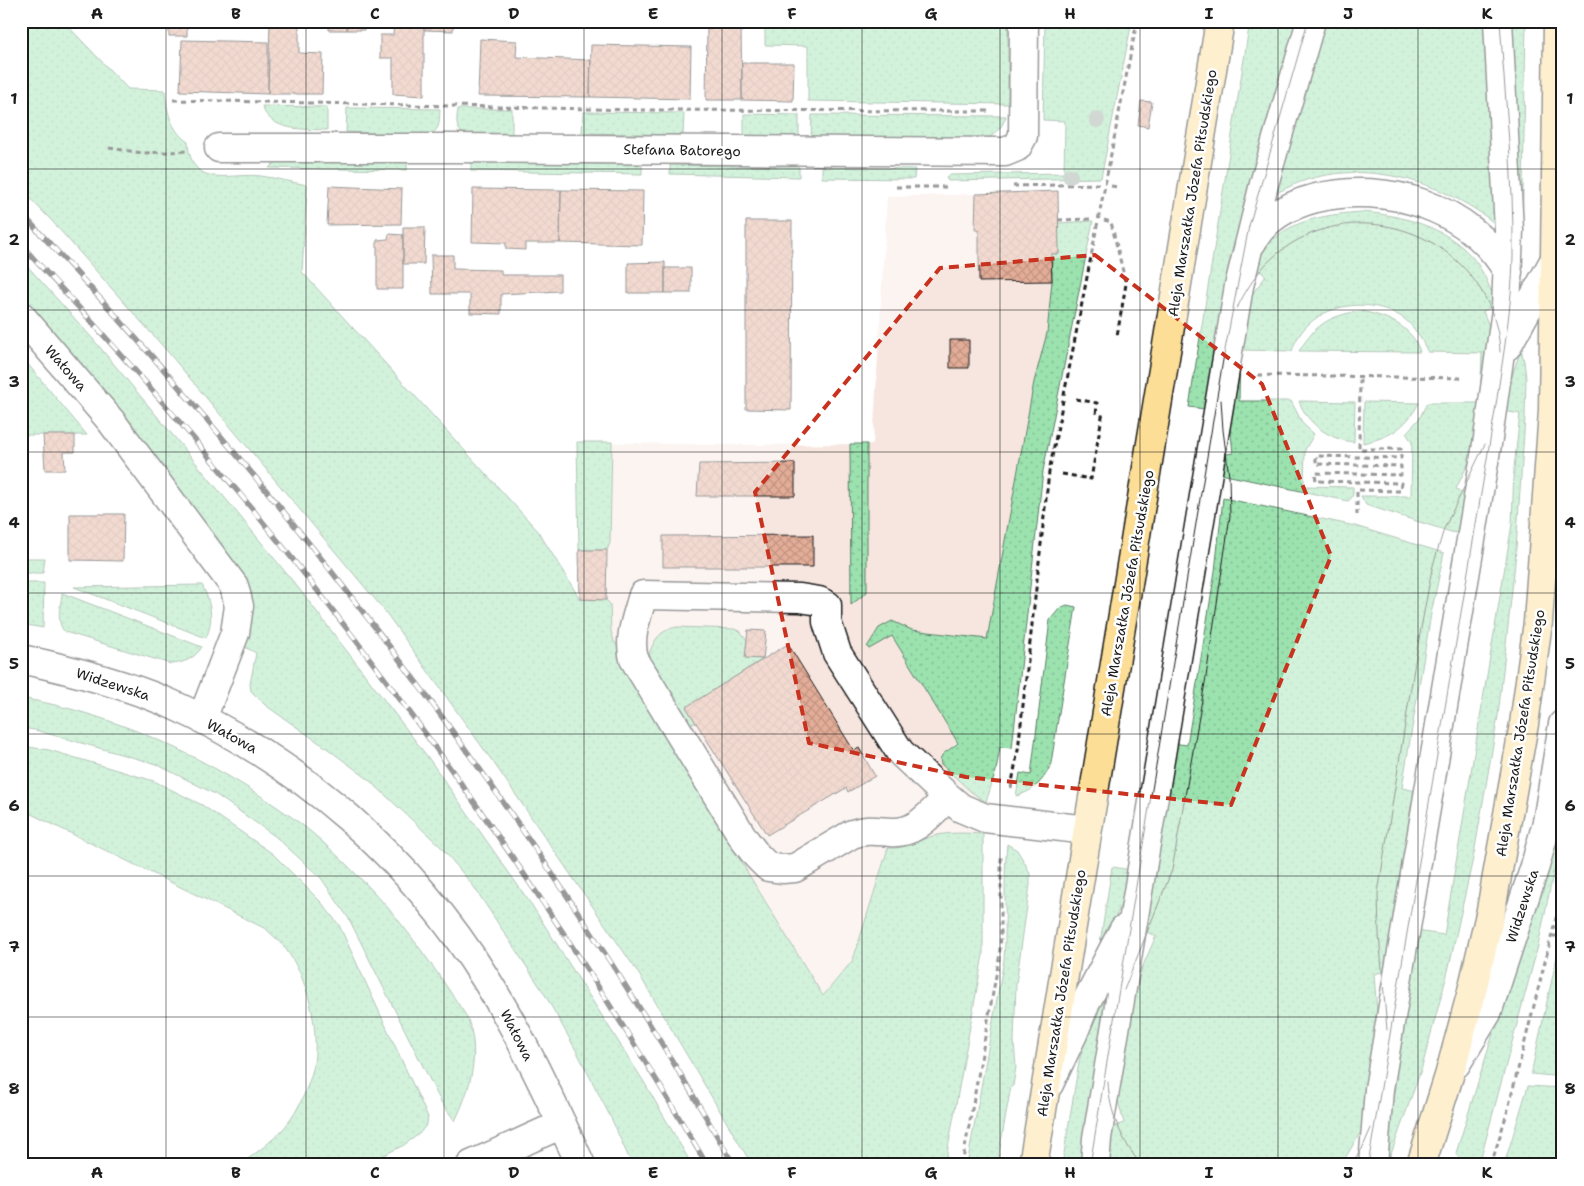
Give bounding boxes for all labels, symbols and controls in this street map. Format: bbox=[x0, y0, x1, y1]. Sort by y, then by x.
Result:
text: A bbox=[91, 3, 103, 24]
text: B bbox=[231, 3, 241, 24]
text: C bbox=[370, 3, 380, 24]
text: D bbox=[508, 3, 520, 24]
text: E bbox=[648, 3, 658, 24]
text: F bbox=[787, 3, 797, 24]
text: G bbox=[925, 3, 938, 24]
text: H bbox=[1064, 3, 1076, 24]
text: I bbox=[1205, 3, 1214, 24]
text: J bbox=[1343, 3, 1353, 24]
text: K bbox=[1482, 3, 1493, 24]
street label: Aleja Marszałka Józefa Piłsudskiego bbox=[1164, 68, 1220, 318]
text: 1 bbox=[10, 88, 18, 109]
text: 1 bbox=[1566, 88, 1574, 109]
street label: Stefana Batorego bbox=[623, 140, 741, 160]
text: 2 bbox=[8, 229, 20, 250]
text: 2 bbox=[1564, 229, 1576, 250]
street label: Wałowa bbox=[41, 341, 91, 395]
text: 3 bbox=[8, 371, 20, 392]
text: 3 bbox=[1564, 371, 1576, 392]
street label: Aleja Marszałka Józefa Piłsudskiego bbox=[1096, 468, 1158, 718]
text: 4 bbox=[8, 512, 20, 533]
text: 4 bbox=[1564, 512, 1576, 533]
street label: Aleja Marszałka Józefa Piłsudskiego bbox=[1492, 608, 1548, 858]
text: 5 bbox=[9, 653, 19, 674]
text: 5 bbox=[1565, 653, 1575, 674]
street label: Widzewska bbox=[74, 664, 152, 704]
street label: Wałowa bbox=[203, 715, 261, 757]
text: 6 bbox=[8, 795, 20, 816]
text: 6 bbox=[1564, 795, 1576, 816]
street label: Widzewska bbox=[1502, 867, 1542, 945]
street label: Aleja Marszałka Józefa Piłsudskiego bbox=[1033, 868, 1089, 1118]
text: 7 bbox=[8, 936, 20, 957]
text: 7 bbox=[1564, 936, 1576, 957]
street label: Wałowa bbox=[496, 1006, 538, 1064]
text: 8 bbox=[8, 1078, 20, 1099]
text: 8 bbox=[1564, 1078, 1576, 1099]
text: A bbox=[91, 1162, 103, 1183]
text: B bbox=[231, 1162, 241, 1183]
text: C bbox=[370, 1162, 380, 1183]
text: D bbox=[508, 1162, 520, 1183]
text: E bbox=[648, 1162, 658, 1183]
text: F bbox=[787, 1162, 797, 1183]
text: G bbox=[925, 1162, 938, 1183]
text: H bbox=[1064, 1162, 1076, 1183]
text: I bbox=[1205, 1162, 1214, 1183]
text: J bbox=[1343, 1162, 1353, 1183]
text: K bbox=[1482, 1162, 1493, 1183]

